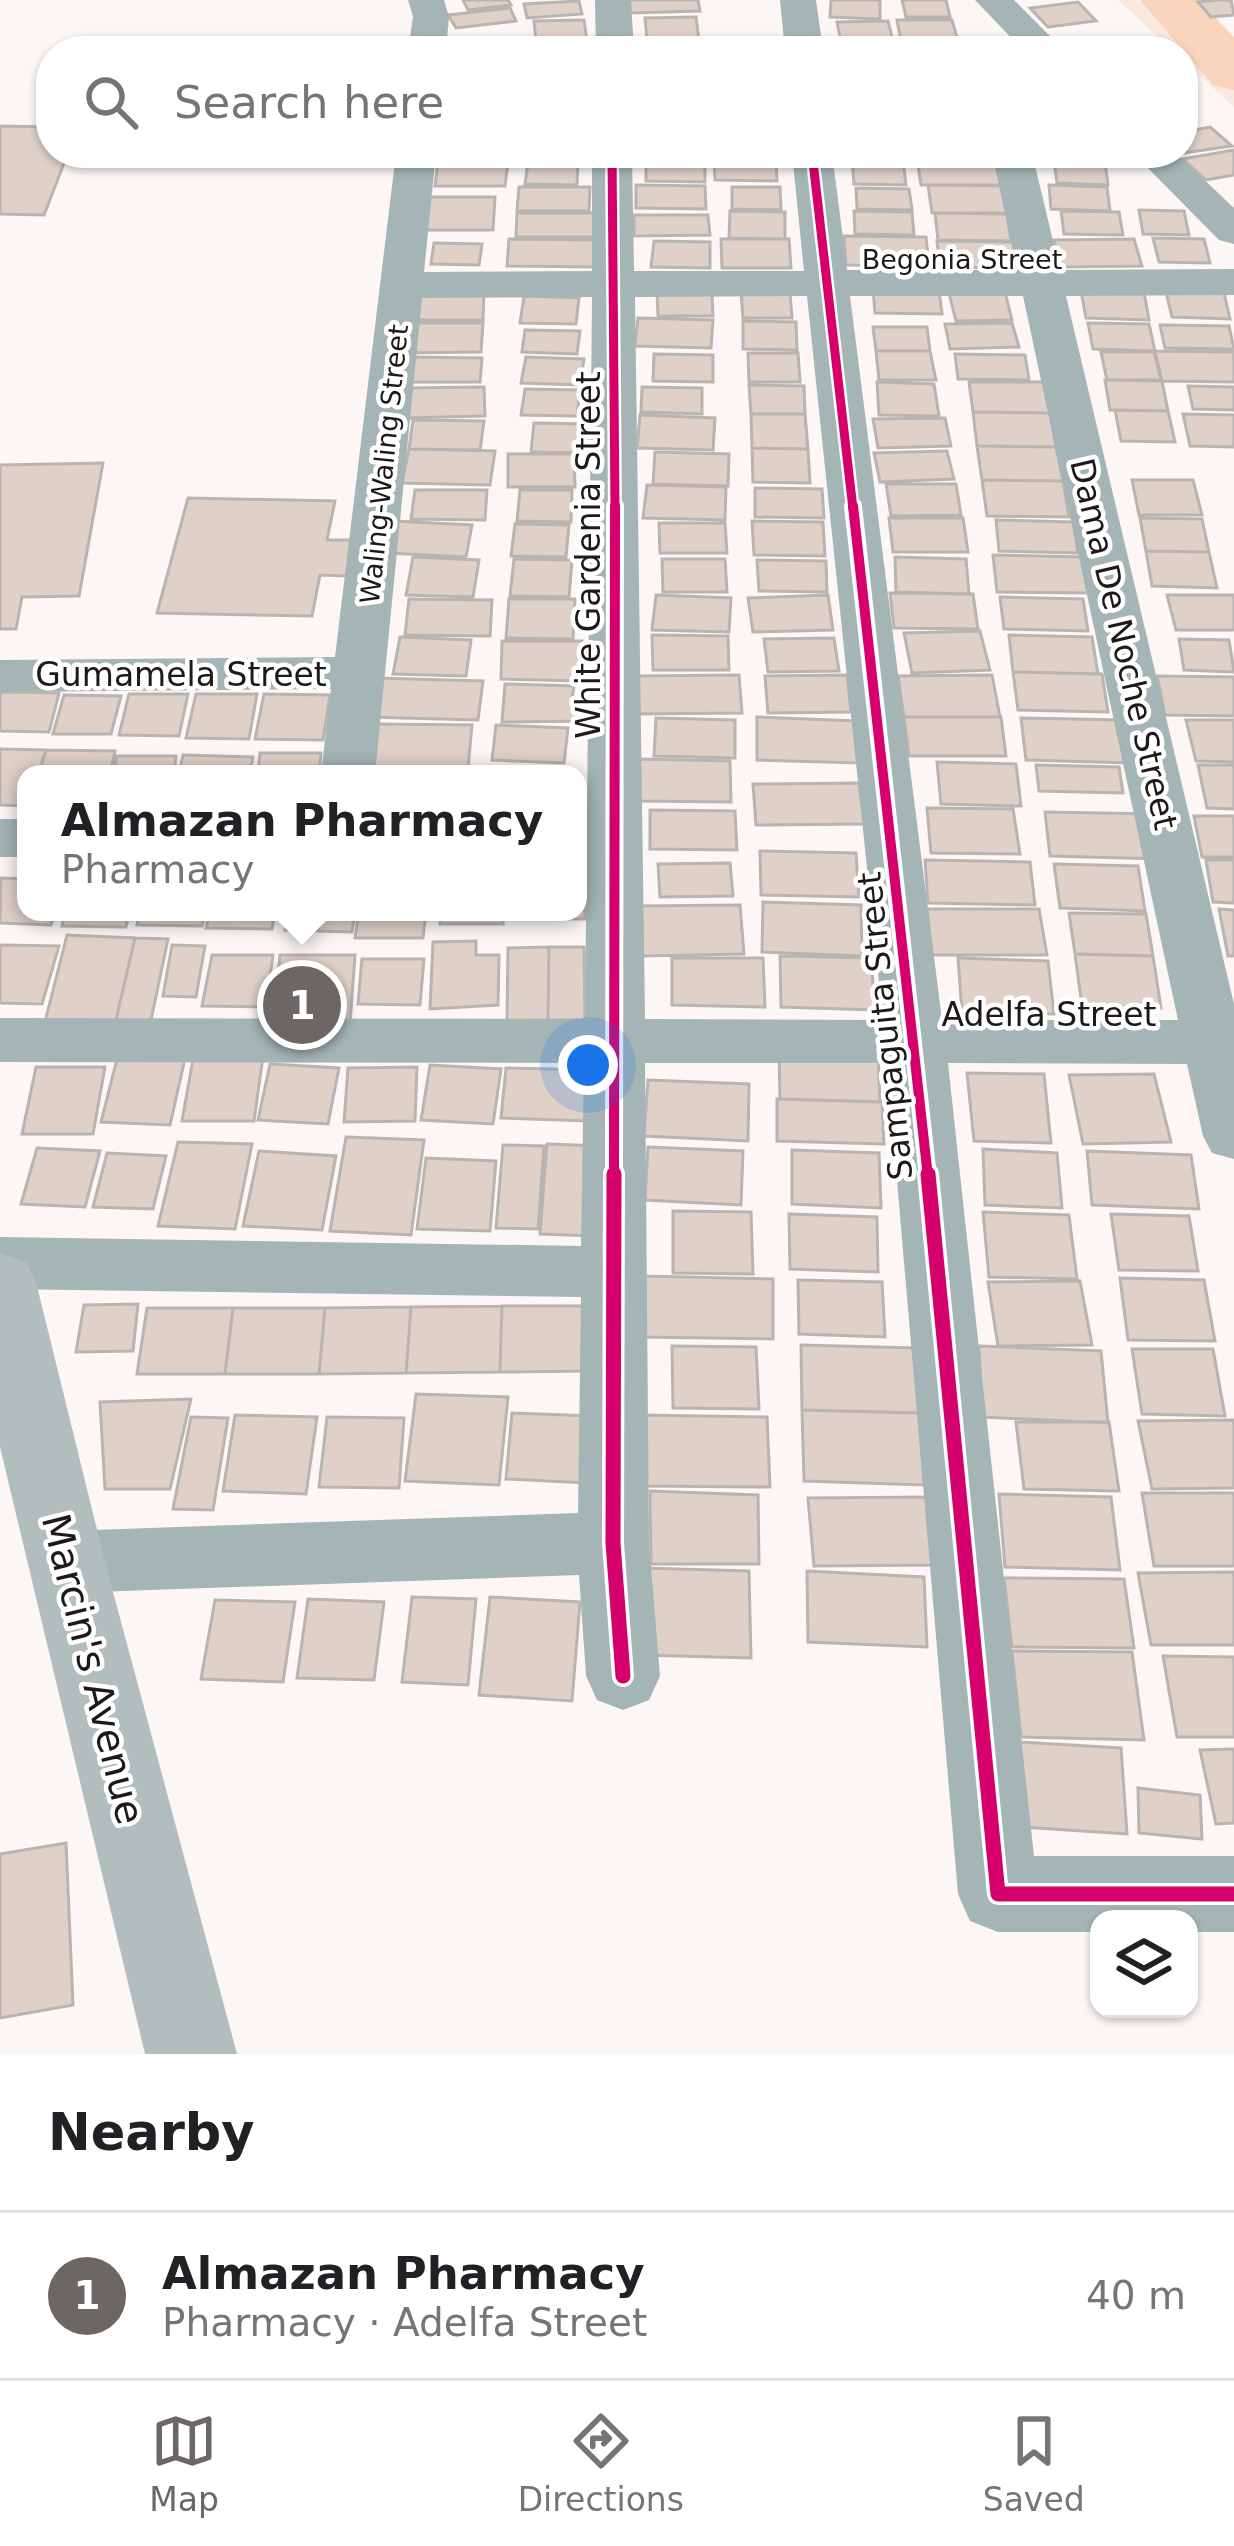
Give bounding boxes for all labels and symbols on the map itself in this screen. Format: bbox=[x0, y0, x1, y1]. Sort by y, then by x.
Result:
street label: Begonia Street bbox=[862, 244, 1062, 275]
street label: Waling-Waling Street bbox=[354, 323, 414, 605]
street label: White Gardenia Street bbox=[569, 371, 608, 739]
street label: Dama De Noche Street bbox=[1062, 455, 1186, 833]
street label: Gumamela Street bbox=[35, 655, 327, 694]
street label: Sampaguita Street bbox=[849, 870, 921, 1182]
pin: 1 bbox=[263, 960, 341, 1050]
street label: Adelfa Street bbox=[941, 995, 1157, 1034]
your location bbox=[558, 1035, 618, 1095]
street label: Marcin's Avenue bbox=[33, 1509, 153, 1829]

